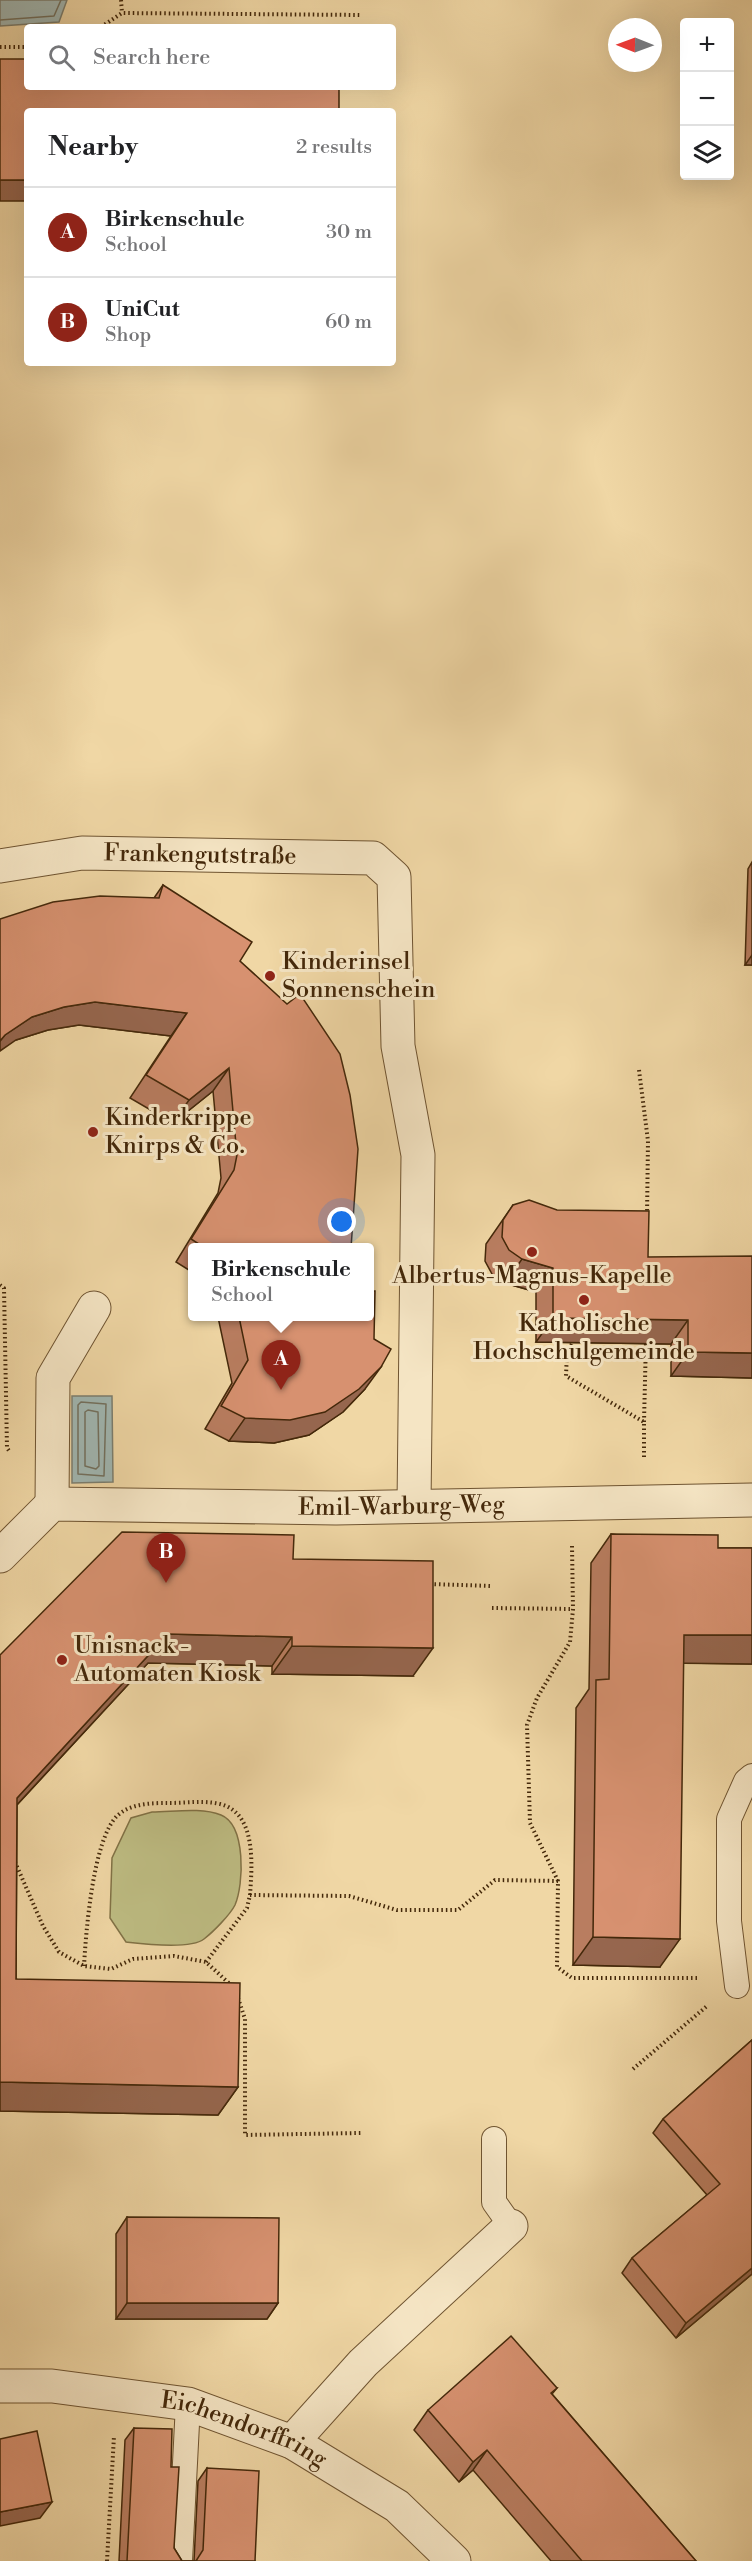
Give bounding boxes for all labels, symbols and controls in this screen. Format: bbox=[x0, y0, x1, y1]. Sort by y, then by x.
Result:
north arrow bbox=[608, 18, 662, 72]
map controls bbox=[680, 18, 734, 180]
button: + bbox=[680, 18, 734, 72]
search box bbox=[24, 24, 396, 90]
icon: search bbox=[45, 41, 78, 74]
text: Search here bbox=[93, 44, 210, 71]
button: − bbox=[680, 72, 734, 126]
button: layers bbox=[680, 126, 734, 180]
text: Nearby bbox=[48, 131, 138, 163]
text: 2 results bbox=[296, 135, 372, 160]
text: Birkenschule bbox=[105, 206, 245, 233]
text: A bbox=[60, 220, 75, 245]
text: 30 m bbox=[326, 220, 372, 245]
text: School bbox=[105, 233, 167, 258]
text: UniCut bbox=[105, 296, 179, 323]
text: B bbox=[60, 310, 75, 335]
text: 60 m bbox=[325, 310, 372, 335]
text: Shop bbox=[105, 323, 151, 348]
street label: Frankengutstraße bbox=[103, 838, 297, 872]
place label: Kinderinsel Sonnenschein bbox=[282, 947, 435, 1005]
marker: Kinderinsel Sonnenschein bbox=[263, 969, 277, 983]
place label: Kinderkrippe Knirps & Co. bbox=[105, 1103, 252, 1161]
marker: Kinderkrippe Knirps & Co. bbox=[86, 1125, 100, 1139]
your location bbox=[327, 1207, 356, 1236]
popup bbox=[188, 1243, 374, 1321]
marker: Albertus-Magnus-Kapelle bbox=[525, 1245, 539, 1259]
text: Birkenschule bbox=[211, 1256, 351, 1283]
place label: Albertus-Magnus-Kapelle bbox=[391, 1261, 672, 1291]
text: School bbox=[211, 1283, 273, 1308]
marker: Katholische Hochschulgemeinde bbox=[577, 1293, 591, 1307]
place label: Katholische Hochschulgemeinde bbox=[473, 1309, 695, 1367]
pin: A bbox=[262, 1340, 300, 1390]
street label: Emil-Warburg-Weg bbox=[298, 1490, 506, 1523]
pin: B bbox=[146, 1534, 186, 1583]
place label: Unisnack - Automaten Kiosk bbox=[73, 1631, 262, 1689]
marker: Unisnack - Automaten Kiosk bbox=[55, 1653, 69, 1667]
street label: Eichendorffring bbox=[159, 2386, 333, 2475]

